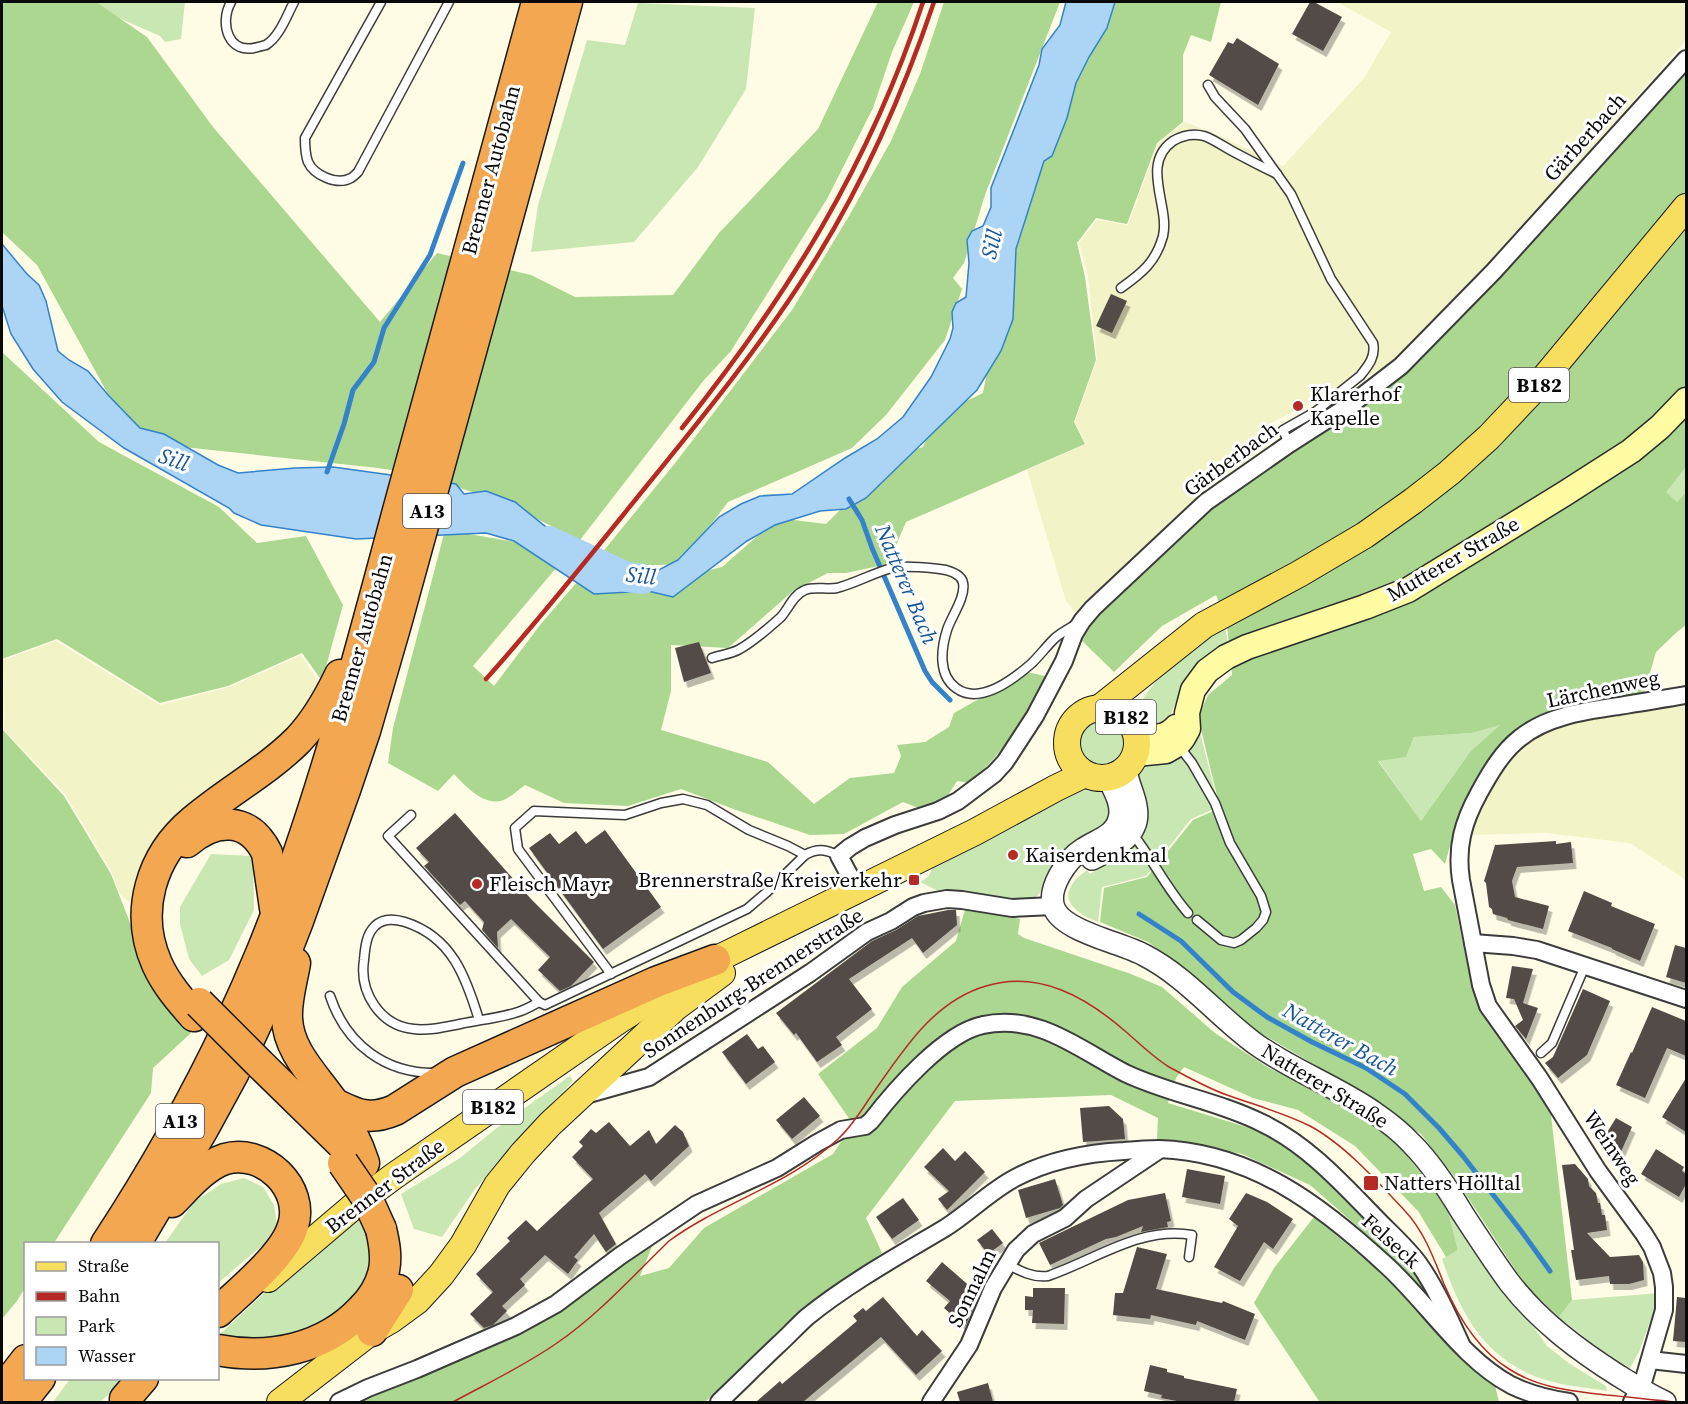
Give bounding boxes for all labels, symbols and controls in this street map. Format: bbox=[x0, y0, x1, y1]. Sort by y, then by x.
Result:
street label: Brenner Autobahn bbox=[454, 82, 527, 258]
street label: Gärberbach bbox=[1537, 86, 1632, 187]
water label: Sill bbox=[973, 225, 1009, 262]
road number: B182 bbox=[1509, 368, 1569, 402]
place label: Klarerhof Kapelle bbox=[1310, 379, 1402, 432]
marker: Klarerhof Kapelle bbox=[1291, 399, 1305, 413]
street label: Gärberbach bbox=[1177, 414, 1284, 503]
water label: Sill bbox=[155, 440, 194, 478]
road number: A13 bbox=[403, 494, 451, 528]
street label: Mutterer Straße bbox=[1381, 509, 1524, 608]
water label: Natterer Bach bbox=[868, 519, 946, 649]
street label: Brenner Autobahn bbox=[324, 550, 400, 726]
water label: Sill bbox=[624, 558, 658, 592]
street label: Lärchenweg bbox=[1544, 662, 1662, 715]
road number: B182 bbox=[1096, 700, 1156, 734]
place label: Kaiserdenkmal bbox=[1025, 840, 1167, 869]
marker: Kaiserdenkmal bbox=[1006, 848, 1020, 862]
place label: Brennerstraße/Kreisverkehr bbox=[638, 865, 902, 894]
place label: Fleisch Mayr bbox=[489, 869, 610, 898]
marker: Brennerstraße/Kreisverkehr bbox=[907, 873, 921, 887]
marker: Fleisch Mayr bbox=[470, 877, 484, 891]
street label: Sonnenburg-Brennerstraße bbox=[637, 900, 869, 1065]
water label: Natterer Bach bbox=[1277, 995, 1404, 1083]
street label: Natterer Straße bbox=[1256, 1036, 1394, 1135]
road number: B182 bbox=[463, 1090, 523, 1124]
road number: A13 bbox=[156, 1104, 204, 1138]
street label: Weinweg bbox=[1577, 1104, 1648, 1191]
street label: Brenner Straße bbox=[319, 1131, 450, 1240]
place label: Natters Hölltal bbox=[1384, 1168, 1521, 1197]
marker: Natters Hölltal bbox=[1362, 1174, 1380, 1192]
street label: Felseck bbox=[1356, 1207, 1427, 1275]
legend bbox=[24, 1242, 219, 1380]
street label: Sonnalm bbox=[940, 1244, 1003, 1332]
text: Straße bbox=[78, 1253, 129, 1278]
text: Bahn bbox=[78, 1283, 120, 1308]
text: Park bbox=[78, 1313, 115, 1338]
text: Wasser bbox=[78, 1343, 136, 1368]

